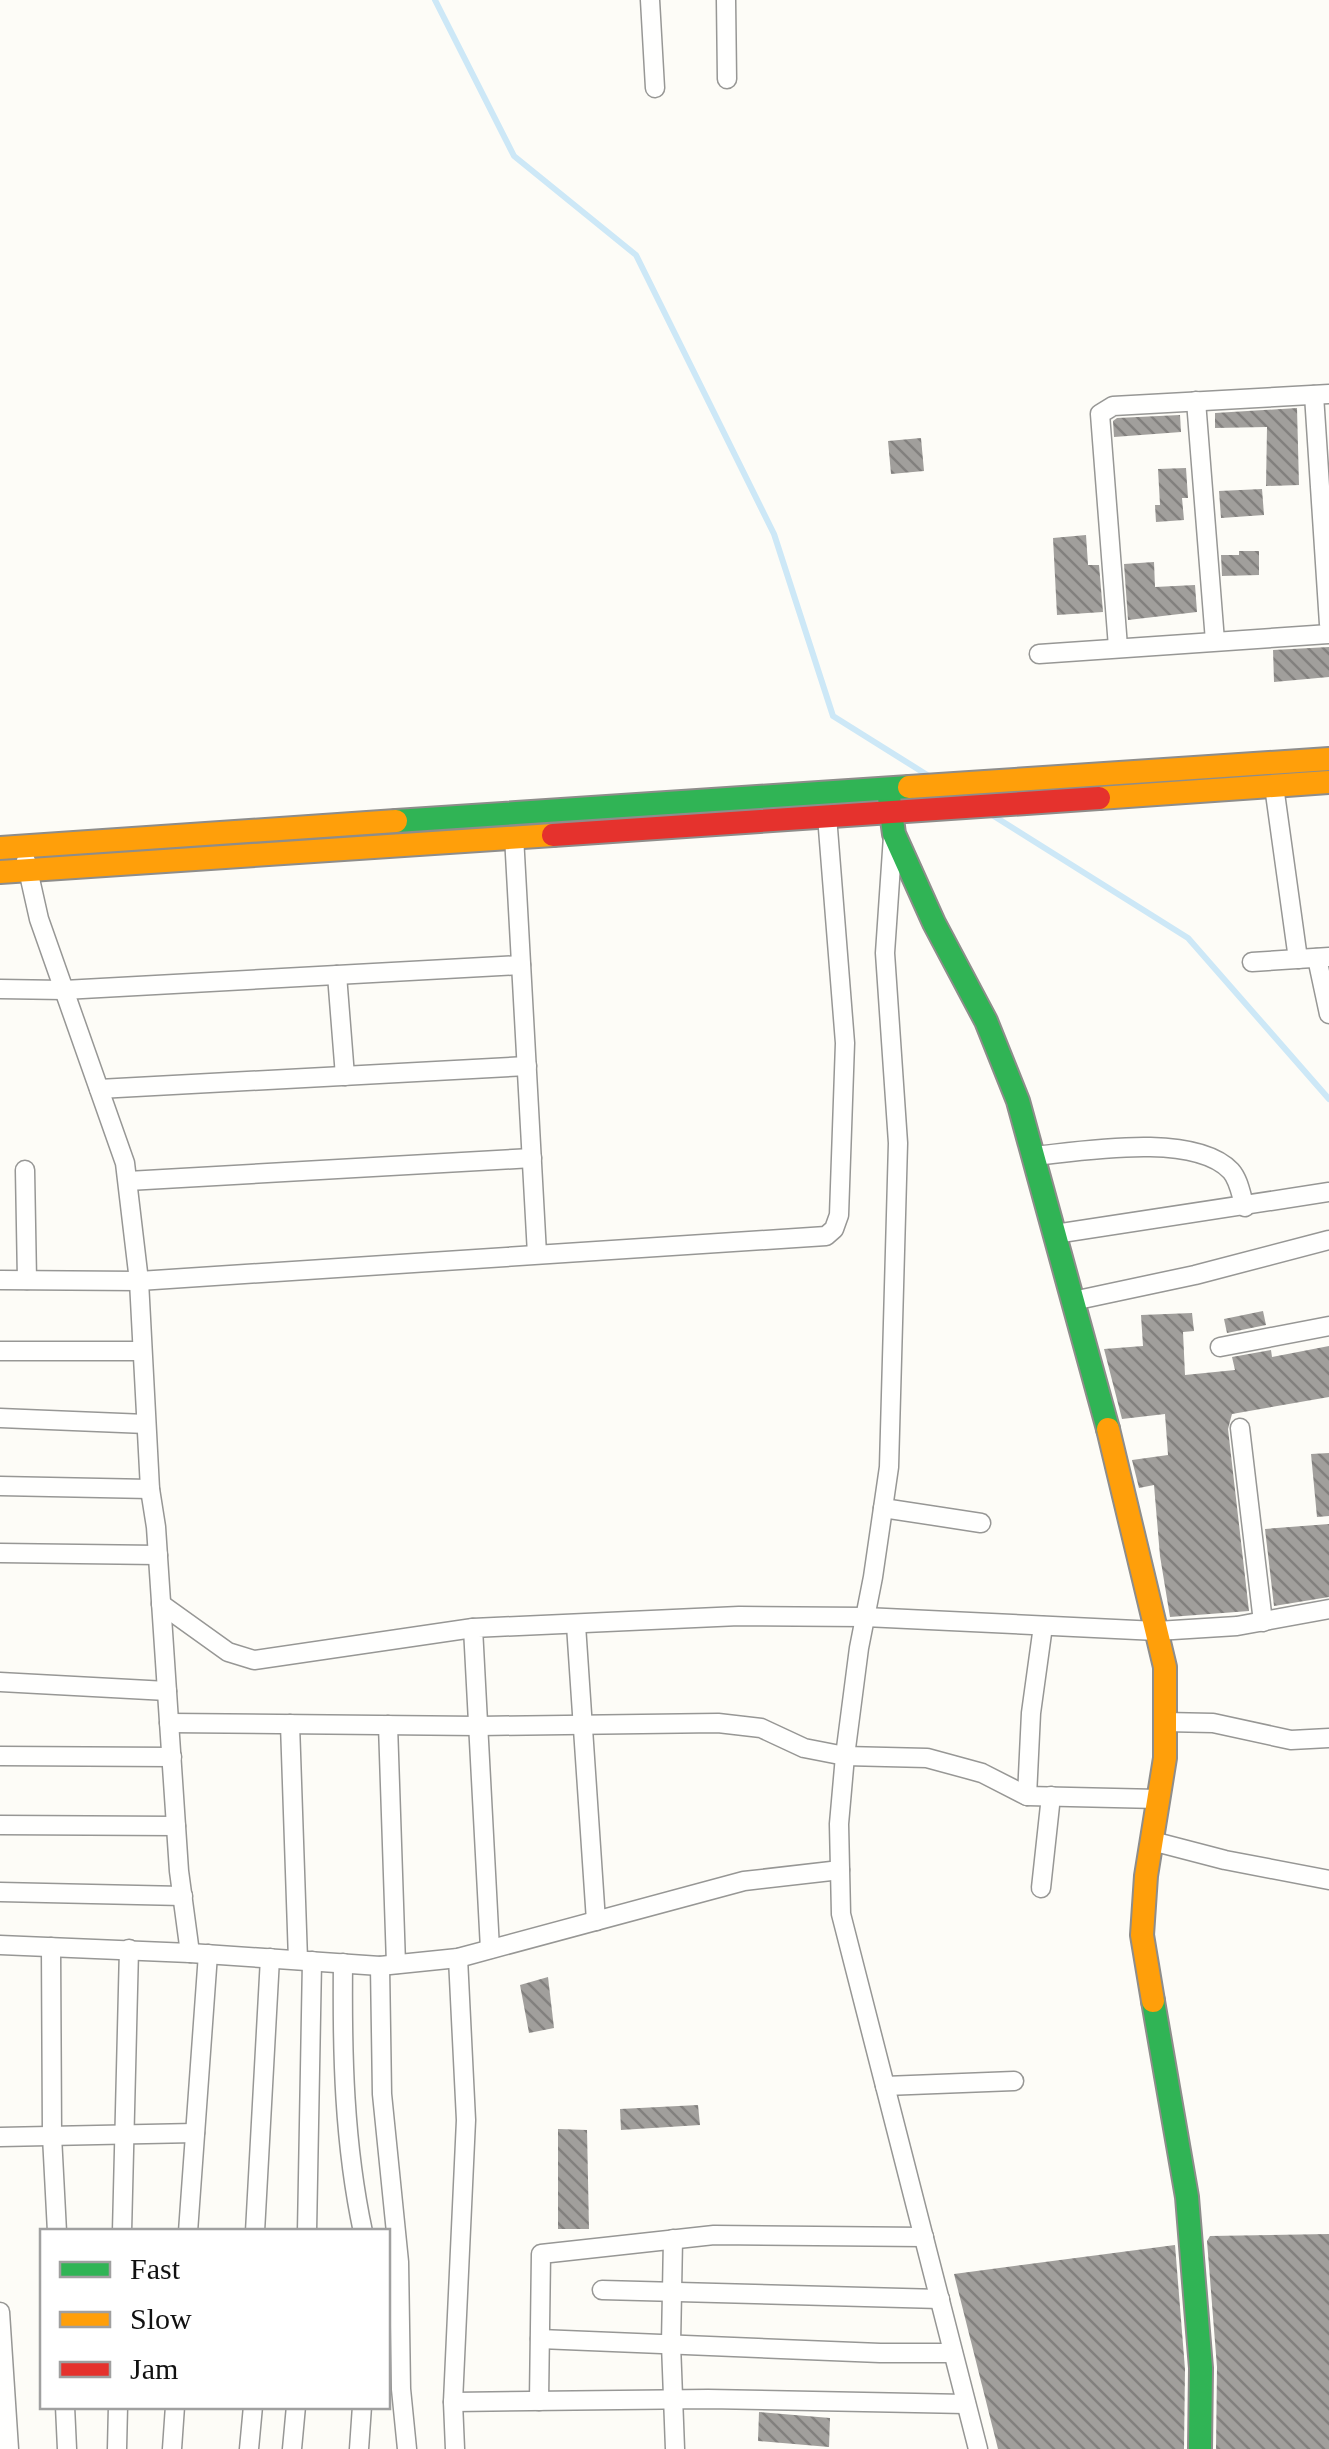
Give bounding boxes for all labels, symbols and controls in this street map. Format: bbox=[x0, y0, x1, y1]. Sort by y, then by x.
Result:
legend bbox=[40, 2229, 390, 2409]
text: Fast bbox=[130, 2252, 181, 2285]
text: Slow bbox=[130, 2302, 192, 2335]
text: Jam bbox=[130, 2352, 178, 2385]

